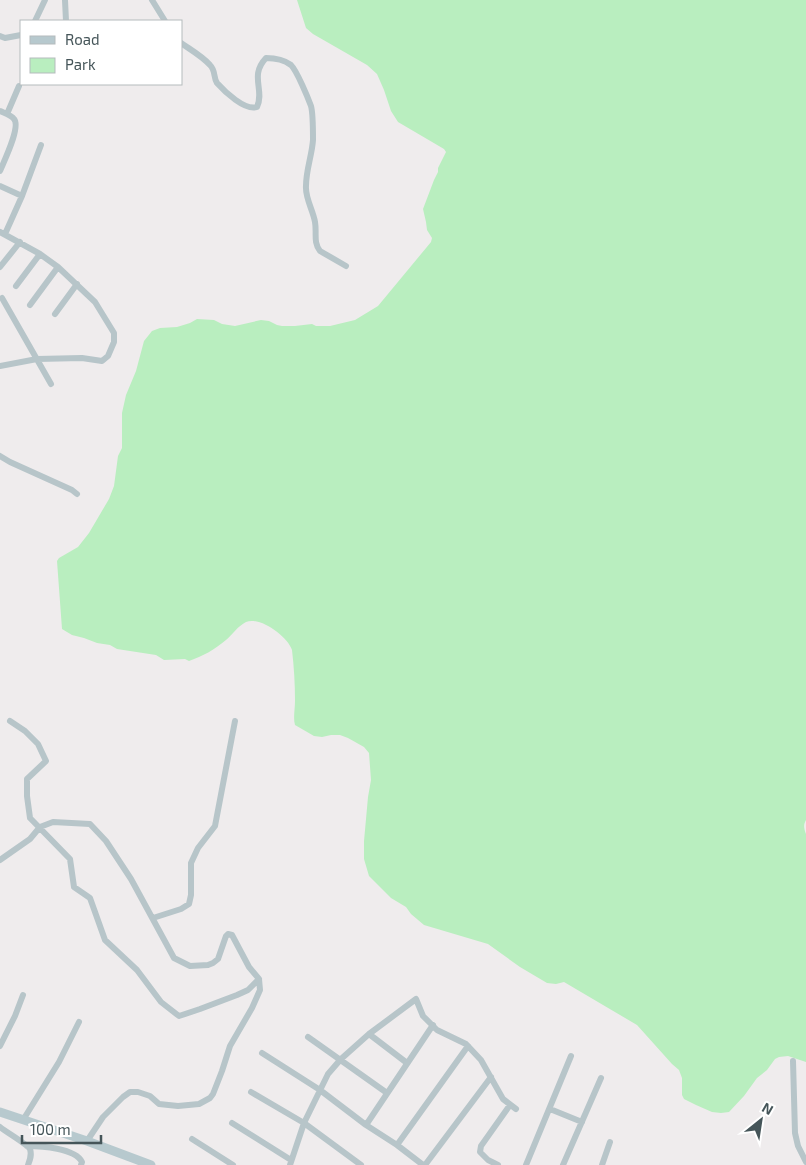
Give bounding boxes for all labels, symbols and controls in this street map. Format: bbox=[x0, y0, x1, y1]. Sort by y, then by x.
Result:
legend bbox=[20, 20, 182, 85]
text: Road bbox=[65, 30, 100, 48]
text: Park bbox=[65, 55, 96, 73]
north arrow bbox=[736, 1095, 786, 1145]
text: N bbox=[759, 1098, 776, 1118]
scale bar bbox=[22, 1112, 101, 1144]
text: 100 m bbox=[30, 1120, 71, 1138]

